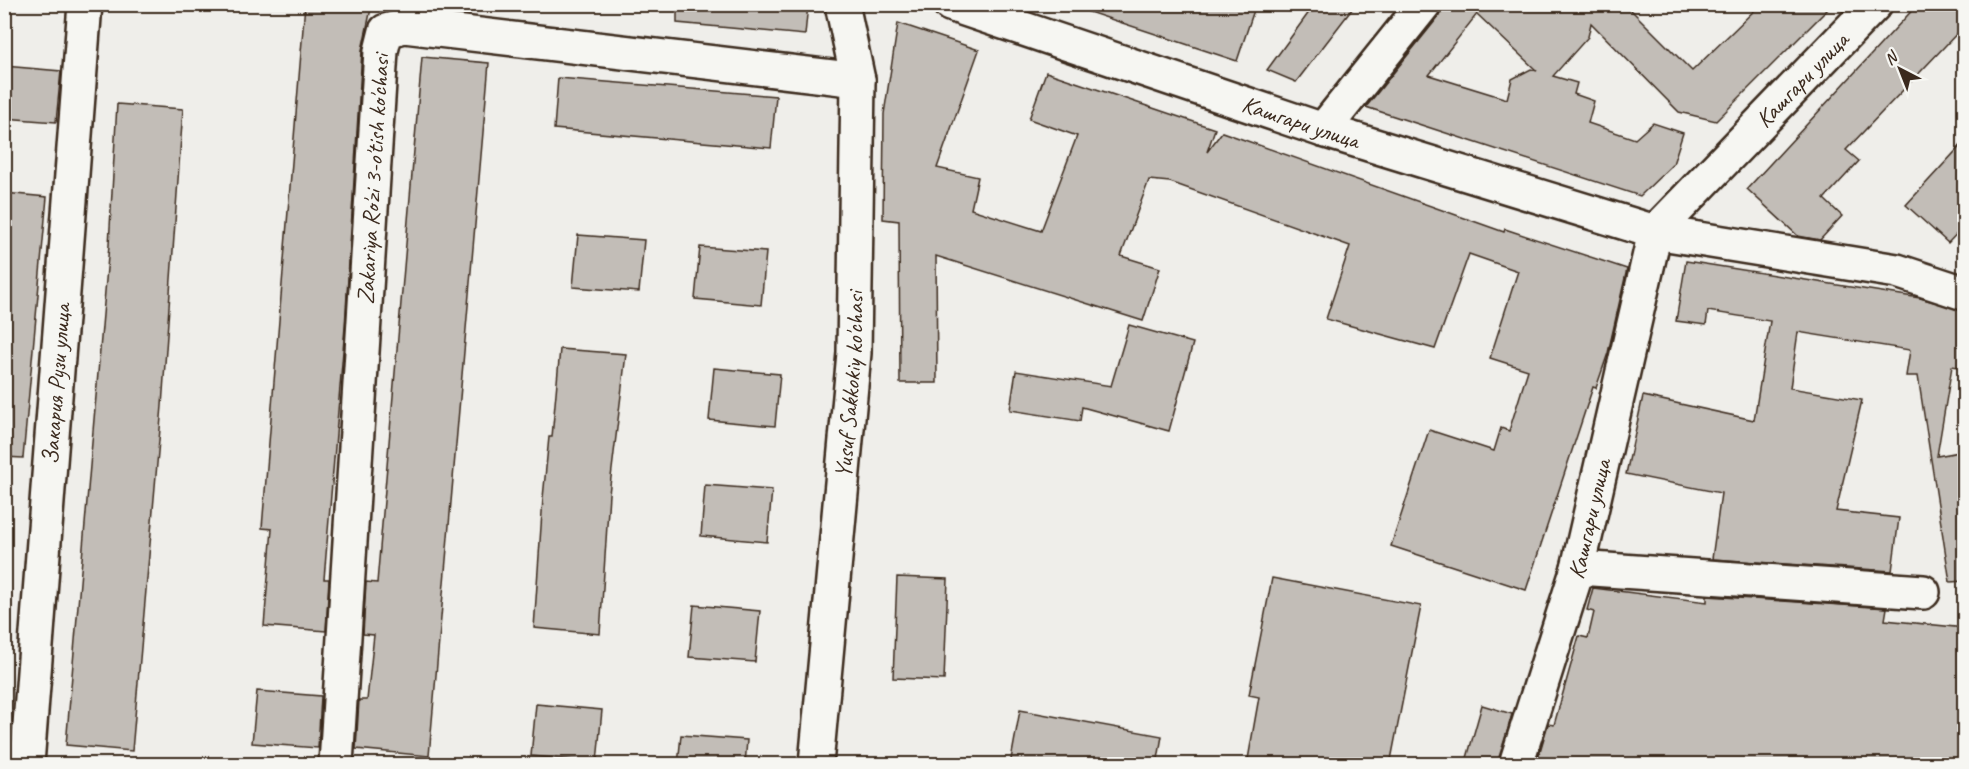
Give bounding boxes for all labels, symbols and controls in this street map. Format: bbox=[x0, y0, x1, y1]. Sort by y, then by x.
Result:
street label: Кашгари улица bbox=[1749, 24, 1857, 134]
north arrow bbox=[1870, 39, 1930, 99]
text: N bbox=[1880, 46, 1903, 69]
street label: Zakariya Ro'zi 3-o'tish ko'chasi bbox=[350, 51, 396, 305]
street label: Кашгари улица bbox=[1238, 89, 1365, 156]
street label: Yusuf Sakkokiy ko'chasi bbox=[828, 288, 870, 479]
street label: Закария Рузи улица bbox=[35, 301, 77, 465]
street label: Кашгари улица bbox=[1561, 454, 1618, 582]

